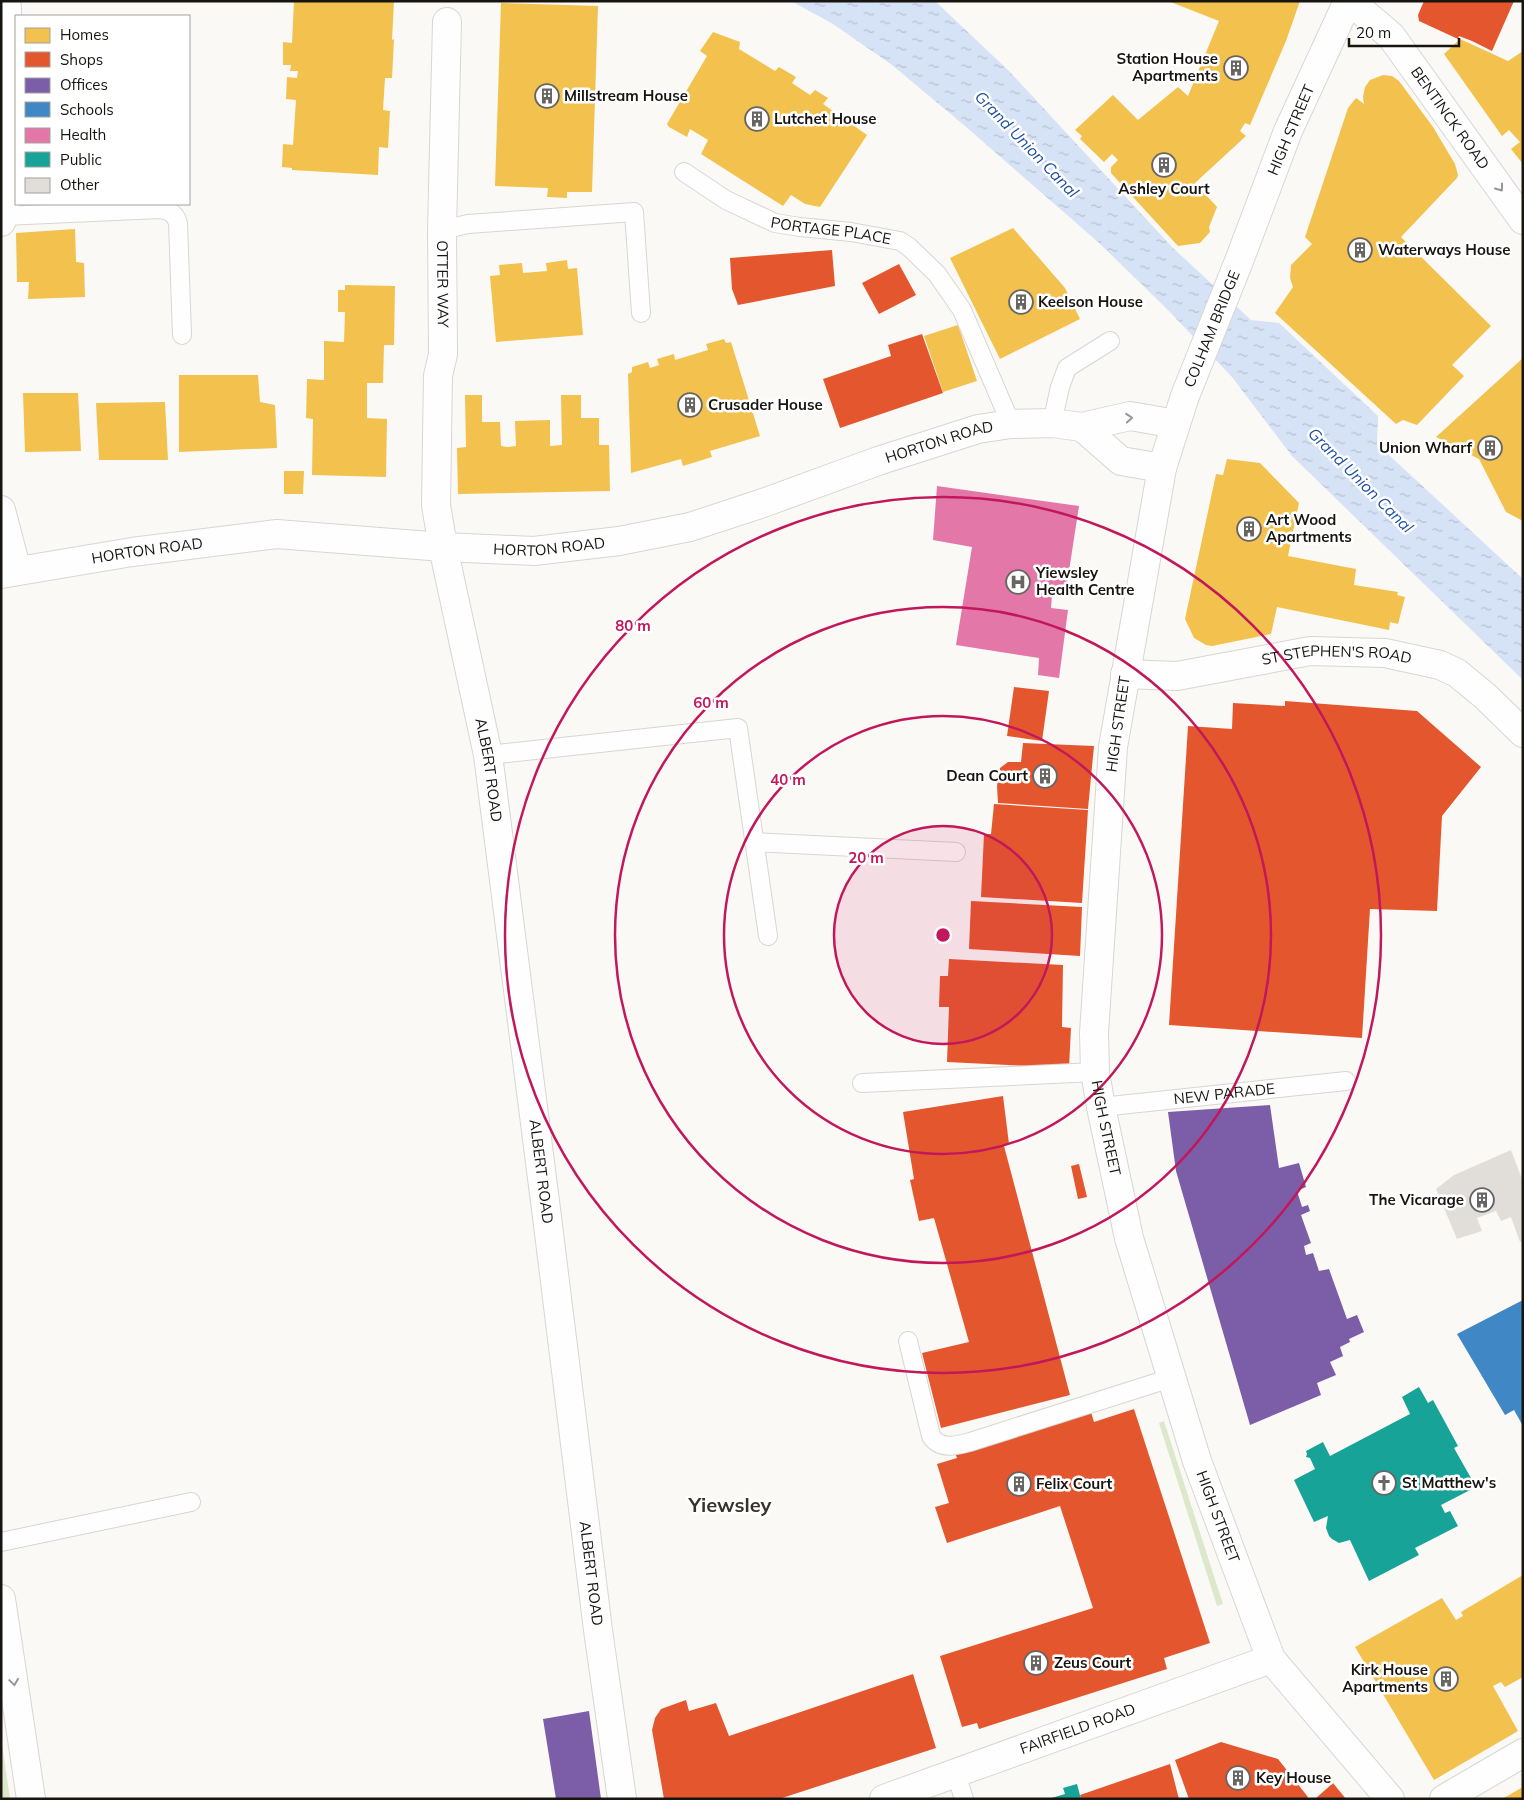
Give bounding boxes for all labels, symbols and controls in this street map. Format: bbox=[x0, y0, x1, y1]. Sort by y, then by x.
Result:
legend bbox=[15, 15, 190, 205]
scale bar bbox=[1349, 15, 1459, 47]
text: 20 m bbox=[1356, 23, 1391, 42]
text: Homes bbox=[60, 25, 109, 44]
place label: Station House Apartments bbox=[1117, 49, 1218, 85]
text: Shops bbox=[60, 50, 103, 69]
building icon: Station House Apartments bbox=[1223, 55, 1249, 81]
street label: BENTINCK ROAD bbox=[1407, 63, 1494, 173]
text: Offices bbox=[60, 75, 108, 94]
street label: HIGH STREET bbox=[1263, 82, 1318, 178]
building icon: Millstream House bbox=[534, 83, 560, 109]
place label: Millstream House bbox=[564, 86, 688, 105]
water label: Grand Union Canal bbox=[971, 86, 1083, 202]
text: Schools bbox=[60, 100, 114, 119]
building icon: Lutchet House bbox=[744, 106, 770, 132]
place label: Lutchet House bbox=[774, 109, 877, 128]
text: Health bbox=[60, 125, 106, 144]
text: Public bbox=[60, 150, 102, 169]
building icon: Ashley Court bbox=[1151, 152, 1177, 178]
text: Other bbox=[60, 175, 100, 194]
place label: Ashley Court bbox=[1118, 179, 1210, 198]
one-way arrow bbox=[1494, 182, 1503, 192]
street label: PORTAGE PLACE bbox=[769, 212, 893, 248]
building icon: Waterways House bbox=[1347, 237, 1373, 263]
street label: OTTER WAY bbox=[433, 240, 453, 329]
place label: Waterways House bbox=[1378, 240, 1511, 259]
street label: COLHAM BRIDGE bbox=[1179, 267, 1244, 390]
building icon: Keelson House bbox=[1008, 289, 1034, 315]
place label: Keelson House bbox=[1038, 292, 1143, 311]
building icon: Crusader House bbox=[677, 392, 703, 418]
place label: Crusader House bbox=[708, 395, 823, 414]
one-way arrow bbox=[1125, 412, 1133, 423]
street label: HORTON ROAD bbox=[883, 417, 995, 467]
water label: Grand Union Canal bbox=[1304, 423, 1418, 537]
building icon: Union Wharf bbox=[1477, 435, 1503, 461]
place label: Union Wharf bbox=[1379, 438, 1472, 457]
place label: Art Wood Apartments bbox=[1266, 510, 1352, 546]
building icon: Art Wood Apartments bbox=[1236, 516, 1262, 542]
street label: HORTON ROAD bbox=[90, 533, 204, 568]
street label: HORTON ROAD bbox=[493, 533, 606, 560]
place label: Yiewsley Health Centre bbox=[1035, 563, 1135, 599]
hospital icon: Yiewsley Health Centre bbox=[1005, 569, 1031, 595]
text: 80 m bbox=[615, 616, 651, 635]
street label: ST STEPHEN'S ROAD bbox=[1260, 641, 1414, 669]
street label: HIGH STREET bbox=[1101, 675, 1134, 773]
text: 60 m bbox=[693, 693, 729, 712]
street label: ALBERT ROAD bbox=[471, 716, 506, 823]
building icon: Dean Court bbox=[1032, 763, 1058, 789]
place label: Dean Court bbox=[946, 766, 1028, 785]
text: 40 m bbox=[770, 770, 806, 789]
text: 20 m bbox=[848, 848, 884, 867]
centre of rings bbox=[934, 926, 952, 944]
street label: HIGH STREET bbox=[1088, 1079, 1125, 1177]
street label: NEW PARADE bbox=[1173, 1079, 1276, 1108]
street label: ALBERT ROAD bbox=[526, 1118, 558, 1225]
building icon: The Vicarage bbox=[1469, 1187, 1495, 1213]
place label: The Vicarage bbox=[1369, 1190, 1464, 1209]
street label: HIGH STREET bbox=[1192, 1468, 1244, 1565]
church icon: St Matthew's bbox=[1371, 1470, 1397, 1496]
building icon: Felix Court bbox=[1006, 1471, 1032, 1497]
place label: St Matthew's bbox=[1402, 1473, 1496, 1492]
place label: Felix Court bbox=[1036, 1474, 1113, 1493]
district label: Yiewsley bbox=[688, 1492, 772, 1517]
street label: ALBERT ROAD bbox=[576, 1520, 607, 1627]
building icon: Zeus Court bbox=[1023, 1650, 1049, 1676]
place label: Zeus Court bbox=[1054, 1653, 1132, 1672]
place label: Kirk House Apartments bbox=[1342, 1660, 1428, 1696]
building icon: Kirk House Apartments bbox=[1433, 1666, 1459, 1692]
one-way arrow bbox=[8, 1677, 18, 1686]
street label: FAIRFIELD ROAD bbox=[1017, 1699, 1138, 1758]
building icon: Key House bbox=[1225, 1765, 1251, 1791]
place label: Key House bbox=[1256, 1768, 1331, 1787]

